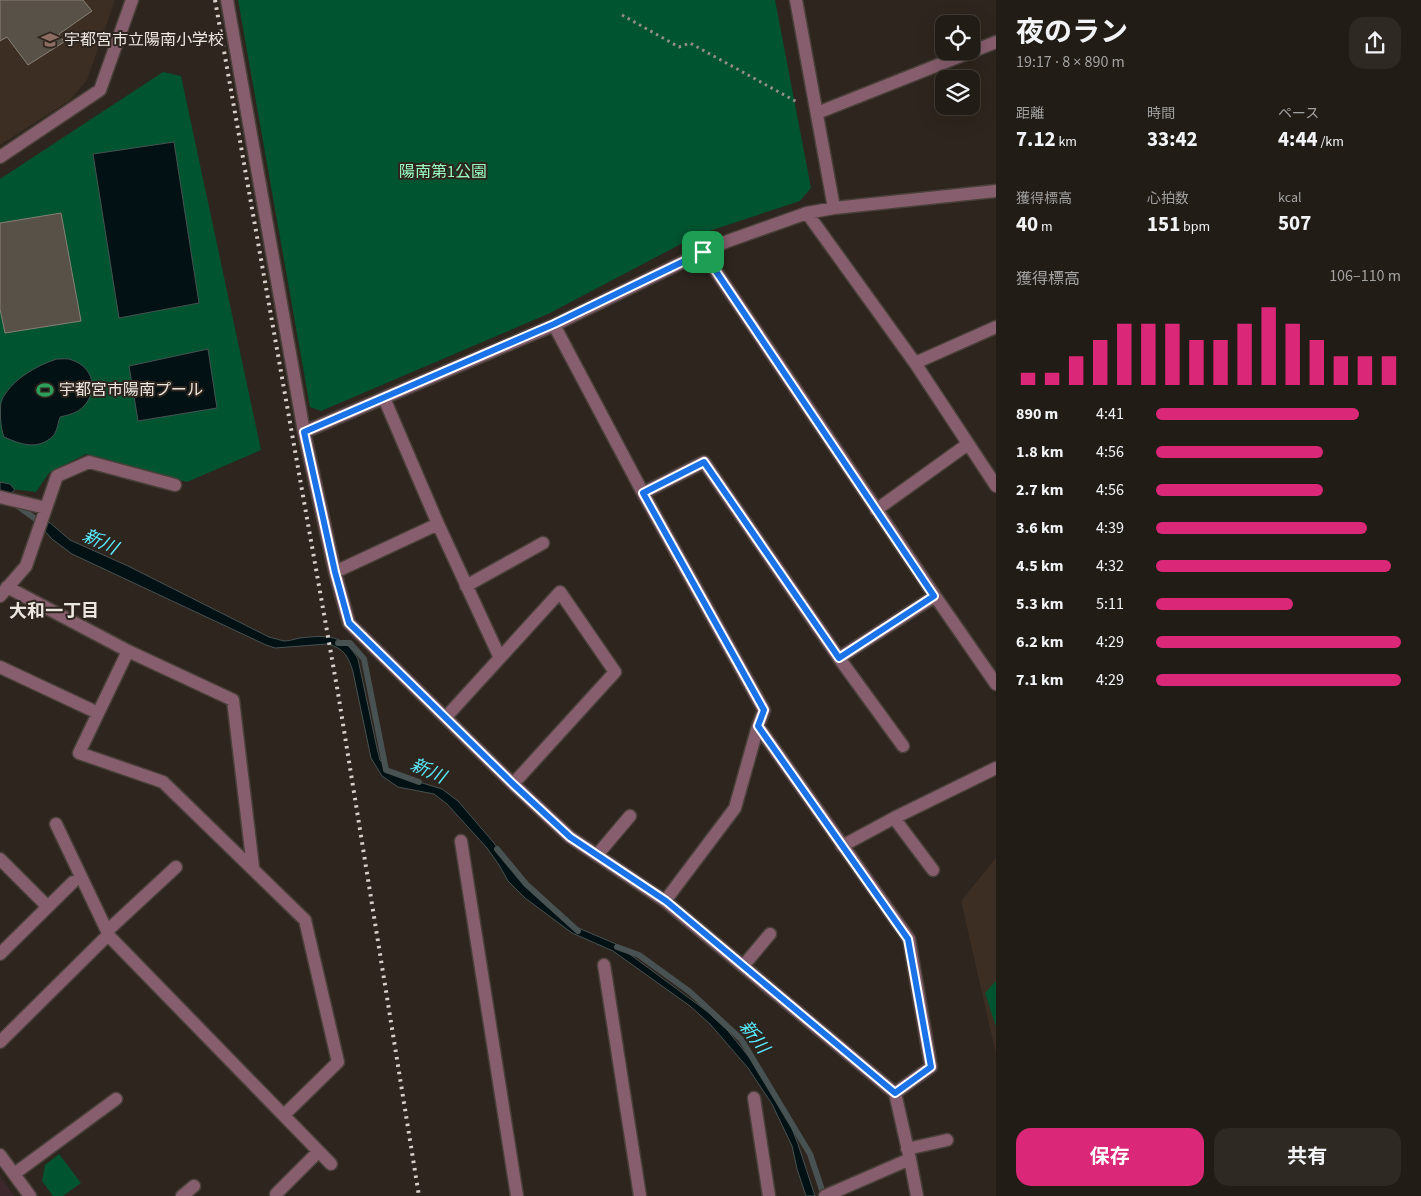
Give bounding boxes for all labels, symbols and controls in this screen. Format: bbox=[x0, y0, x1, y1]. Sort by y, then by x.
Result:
text: 夜のラン bbox=[1016, 12, 1128, 52]
map controls bbox=[935, 15, 980, 115]
button: locate bbox=[935, 15, 980, 60]
button: share bbox=[1349, 17, 1401, 69]
place label: 宇都宮市立陽南小学校 bbox=[64, 29, 224, 51]
school or university icon: 宇都宮市立陽南小学校 bbox=[40, 30, 60, 50]
text: 19:17 · 8 × 890 m bbox=[1016, 51, 1125, 73]
button: layers bbox=[935, 70, 980, 115]
text: 距離 bbox=[1016, 104, 1044, 124]
text: 時間 bbox=[1147, 104, 1175, 124]
text: ペース bbox=[1278, 104, 1319, 124]
text: 7.12 bbox=[1016, 124, 1056, 154]
text: 33:42 bbox=[1147, 124, 1198, 154]
text: 4:44 bbox=[1278, 124, 1318, 154]
text: km bbox=[1056, 132, 1077, 152]
text: /km bbox=[1318, 132, 1344, 152]
park label: 陽南第1公園 bbox=[399, 161, 487, 183]
text: kcal bbox=[1278, 188, 1302, 208]
text: 獲得標高 bbox=[1016, 189, 1072, 209]
text: 心拍数 bbox=[1147, 189, 1189, 209]
text: 507 bbox=[1278, 208, 1311, 238]
text: 40 bbox=[1016, 209, 1038, 239]
text: 151 bbox=[1147, 209, 1180, 239]
text: m bbox=[1038, 217, 1053, 237]
text: bpm bbox=[1180, 217, 1210, 237]
pin bbox=[682, 231, 724, 273]
icon: arrive bbox=[689, 238, 717, 266]
text: 106–110 m bbox=[1329, 265, 1401, 287]
text: 獲得標高 bbox=[1016, 268, 1080, 290]
place label: 宇都宮市陽南プール bbox=[59, 379, 203, 401]
sports icon: 宇都宮市陽南プール bbox=[35, 380, 55, 400]
text: 890 m bbox=[1016, 403, 1058, 425]
text: 4:41 bbox=[1096, 403, 1124, 425]
text: 1.8 km bbox=[1016, 441, 1063, 463]
text: 4:56 bbox=[1096, 441, 1124, 463]
text: 2.7 km bbox=[1016, 479, 1063, 501]
text: 4:56 bbox=[1096, 479, 1124, 501]
text: 3.6 km bbox=[1016, 517, 1063, 539]
text: 4:39 bbox=[1096, 517, 1124, 539]
water label: 新川 bbox=[78, 523, 123, 562]
text: 4.5 km bbox=[1016, 555, 1063, 577]
text: 4:32 bbox=[1096, 555, 1124, 577]
text: 5.3 km bbox=[1016, 593, 1063, 615]
text: 5:11 bbox=[1096, 593, 1124, 615]
district label: 大和一丁目 bbox=[9, 599, 99, 624]
text: 6.2 km bbox=[1016, 631, 1063, 653]
text: 4:29 bbox=[1096, 631, 1124, 653]
text: 7.1 km bbox=[1016, 669, 1063, 691]
text: 4:29 bbox=[1096, 669, 1124, 691]
water label: 新川 bbox=[406, 752, 451, 791]
water label: 新川 bbox=[733, 1015, 776, 1060]
button: 保存 bbox=[1016, 1128, 1204, 1186]
button: 共有 bbox=[1214, 1128, 1401, 1186]

